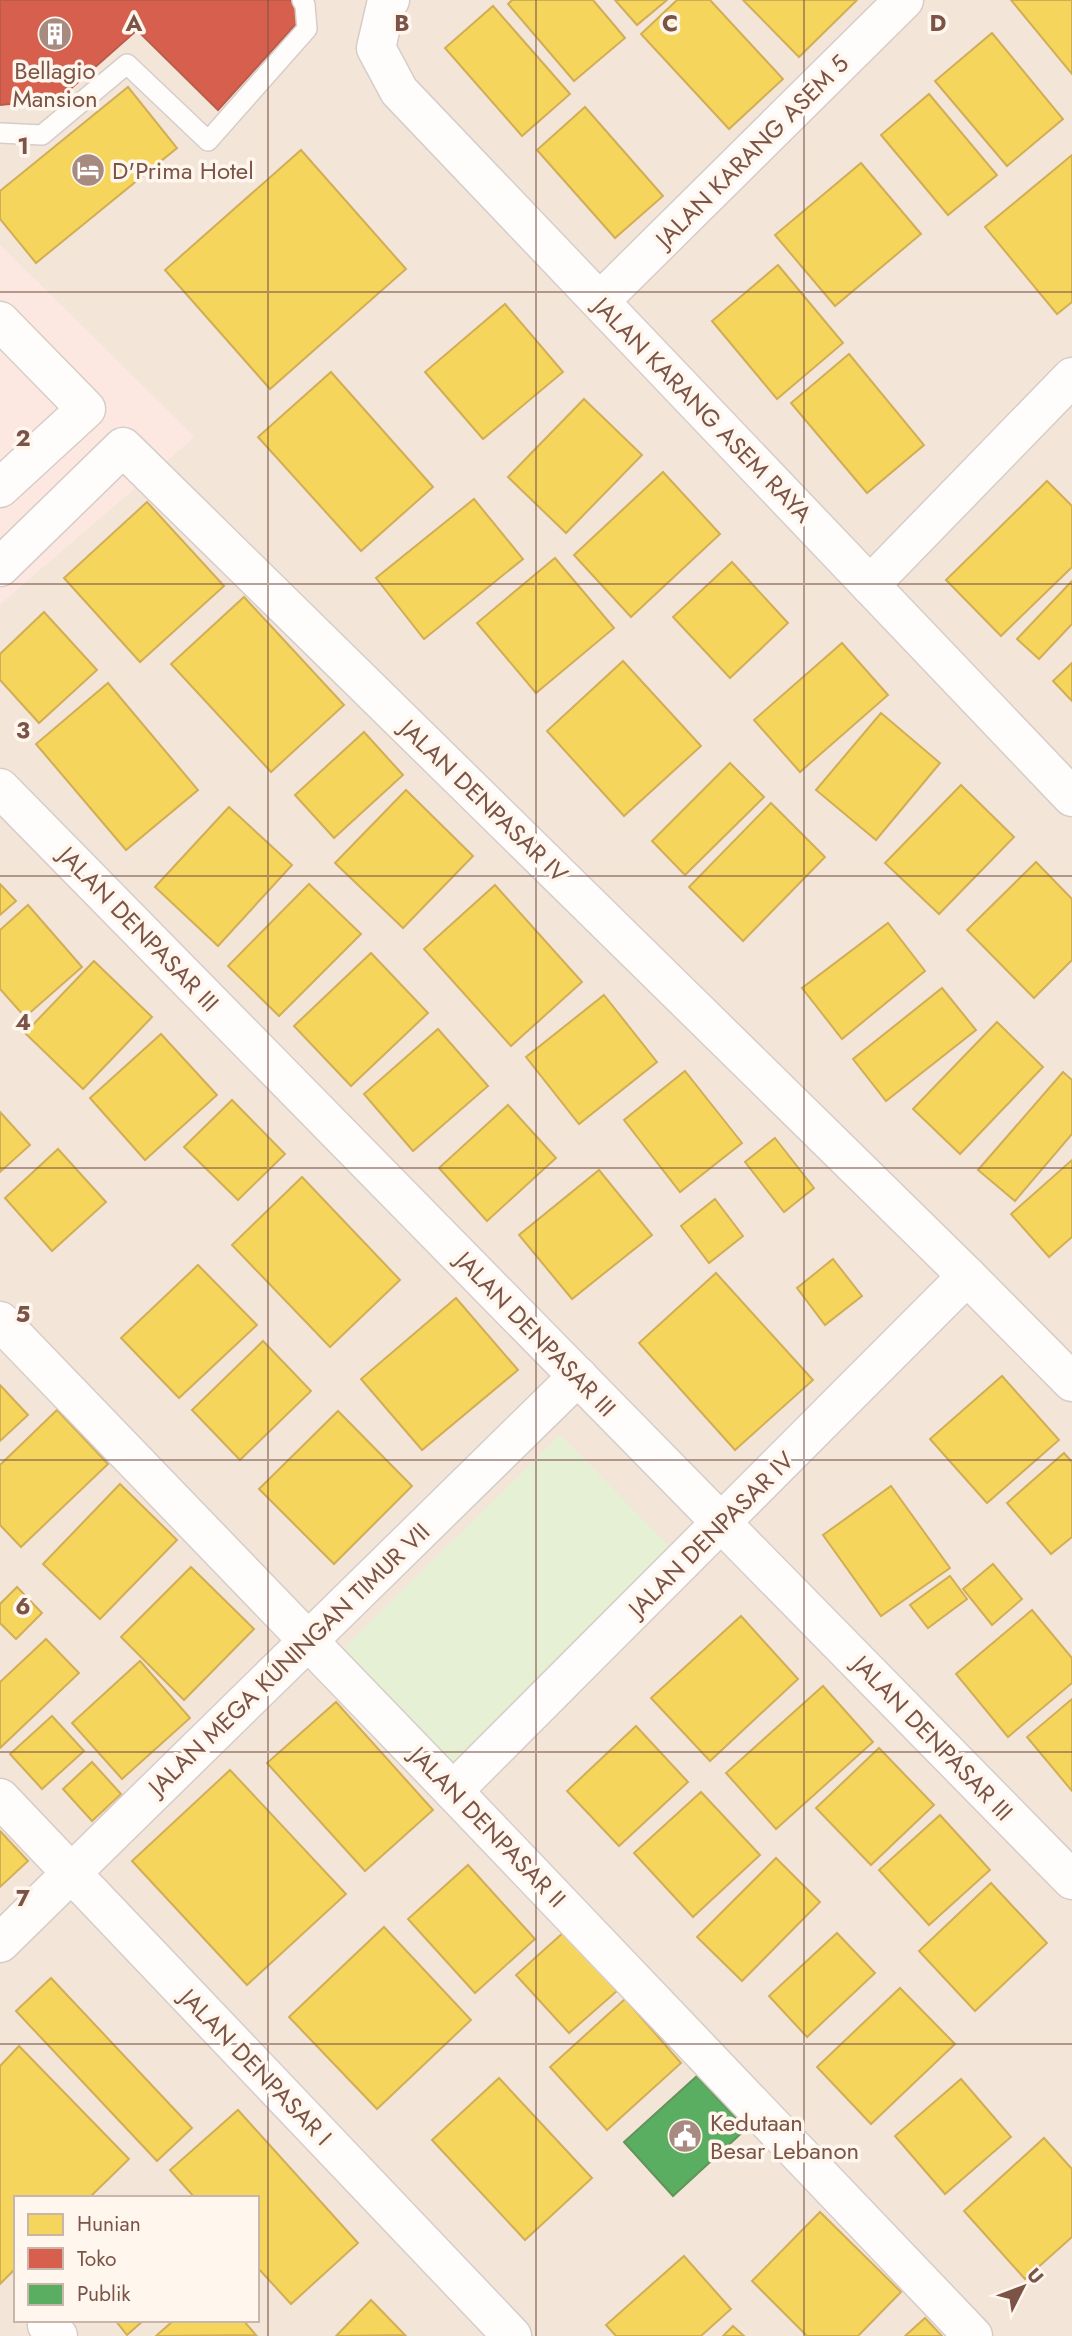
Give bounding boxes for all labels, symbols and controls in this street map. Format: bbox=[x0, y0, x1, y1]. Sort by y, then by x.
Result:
text: A bbox=[125, 6, 143, 40]
text: B bbox=[394, 6, 410, 40]
text: C bbox=[662, 6, 678, 40]
text: D bbox=[930, 6, 947, 40]
building icon: Bellagio Mansion bbox=[36, 15, 74, 53]
street label: JALAN KARANG ASEM 5 bbox=[646, 47, 856, 257]
place label: Bellagio Mansion bbox=[12, 53, 98, 116]
text: 1 bbox=[17, 129, 29, 163]
hotel icon: D'Prima Hotel bbox=[69, 151, 107, 189]
place label: D'Prima Hotel bbox=[112, 153, 254, 188]
street label: JALAN KARANG ASEM RAYA bbox=[584, 287, 820, 531]
text: 2 bbox=[15, 421, 31, 455]
street label: JALAN DENPASAR IV bbox=[390, 709, 576, 891]
text: 3 bbox=[16, 713, 30, 747]
street label: JALAN DENPASAR III bbox=[49, 836, 227, 1019]
text: 4 bbox=[15, 1005, 31, 1039]
street label: JALAN DENPASAR III bbox=[446, 1241, 624, 1424]
text: 5 bbox=[16, 1297, 30, 1331]
street label: JALAN DENPASAR IV bbox=[618, 1443, 802, 1627]
street label: JALAN MEGA KUNINGAN TIMUR VII bbox=[138, 1515, 438, 1805]
text: 6 bbox=[15, 1589, 31, 1623]
street label: JALAN DENPASAR III bbox=[843, 1645, 1021, 1828]
street label: JALAN DENPASAR II bbox=[400, 1737, 574, 1915]
text: 7 bbox=[16, 1881, 30, 1915]
street label: JALAN DENPASAR I bbox=[170, 1979, 340, 2153]
place label: Kedutaan Besar Lebanon bbox=[710, 2105, 859, 2168]
public building icon: Kedutaan Besar Lebanon bbox=[666, 2117, 704, 2155]
legend bbox=[14, 2196, 259, 2322]
text: Hunian bbox=[77, 2209, 141, 2239]
text: Toko bbox=[77, 2244, 117, 2274]
north arrow bbox=[988, 2252, 1058, 2322]
text: U bbox=[1021, 2262, 1050, 2290]
text: Publik bbox=[77, 2279, 131, 2309]

